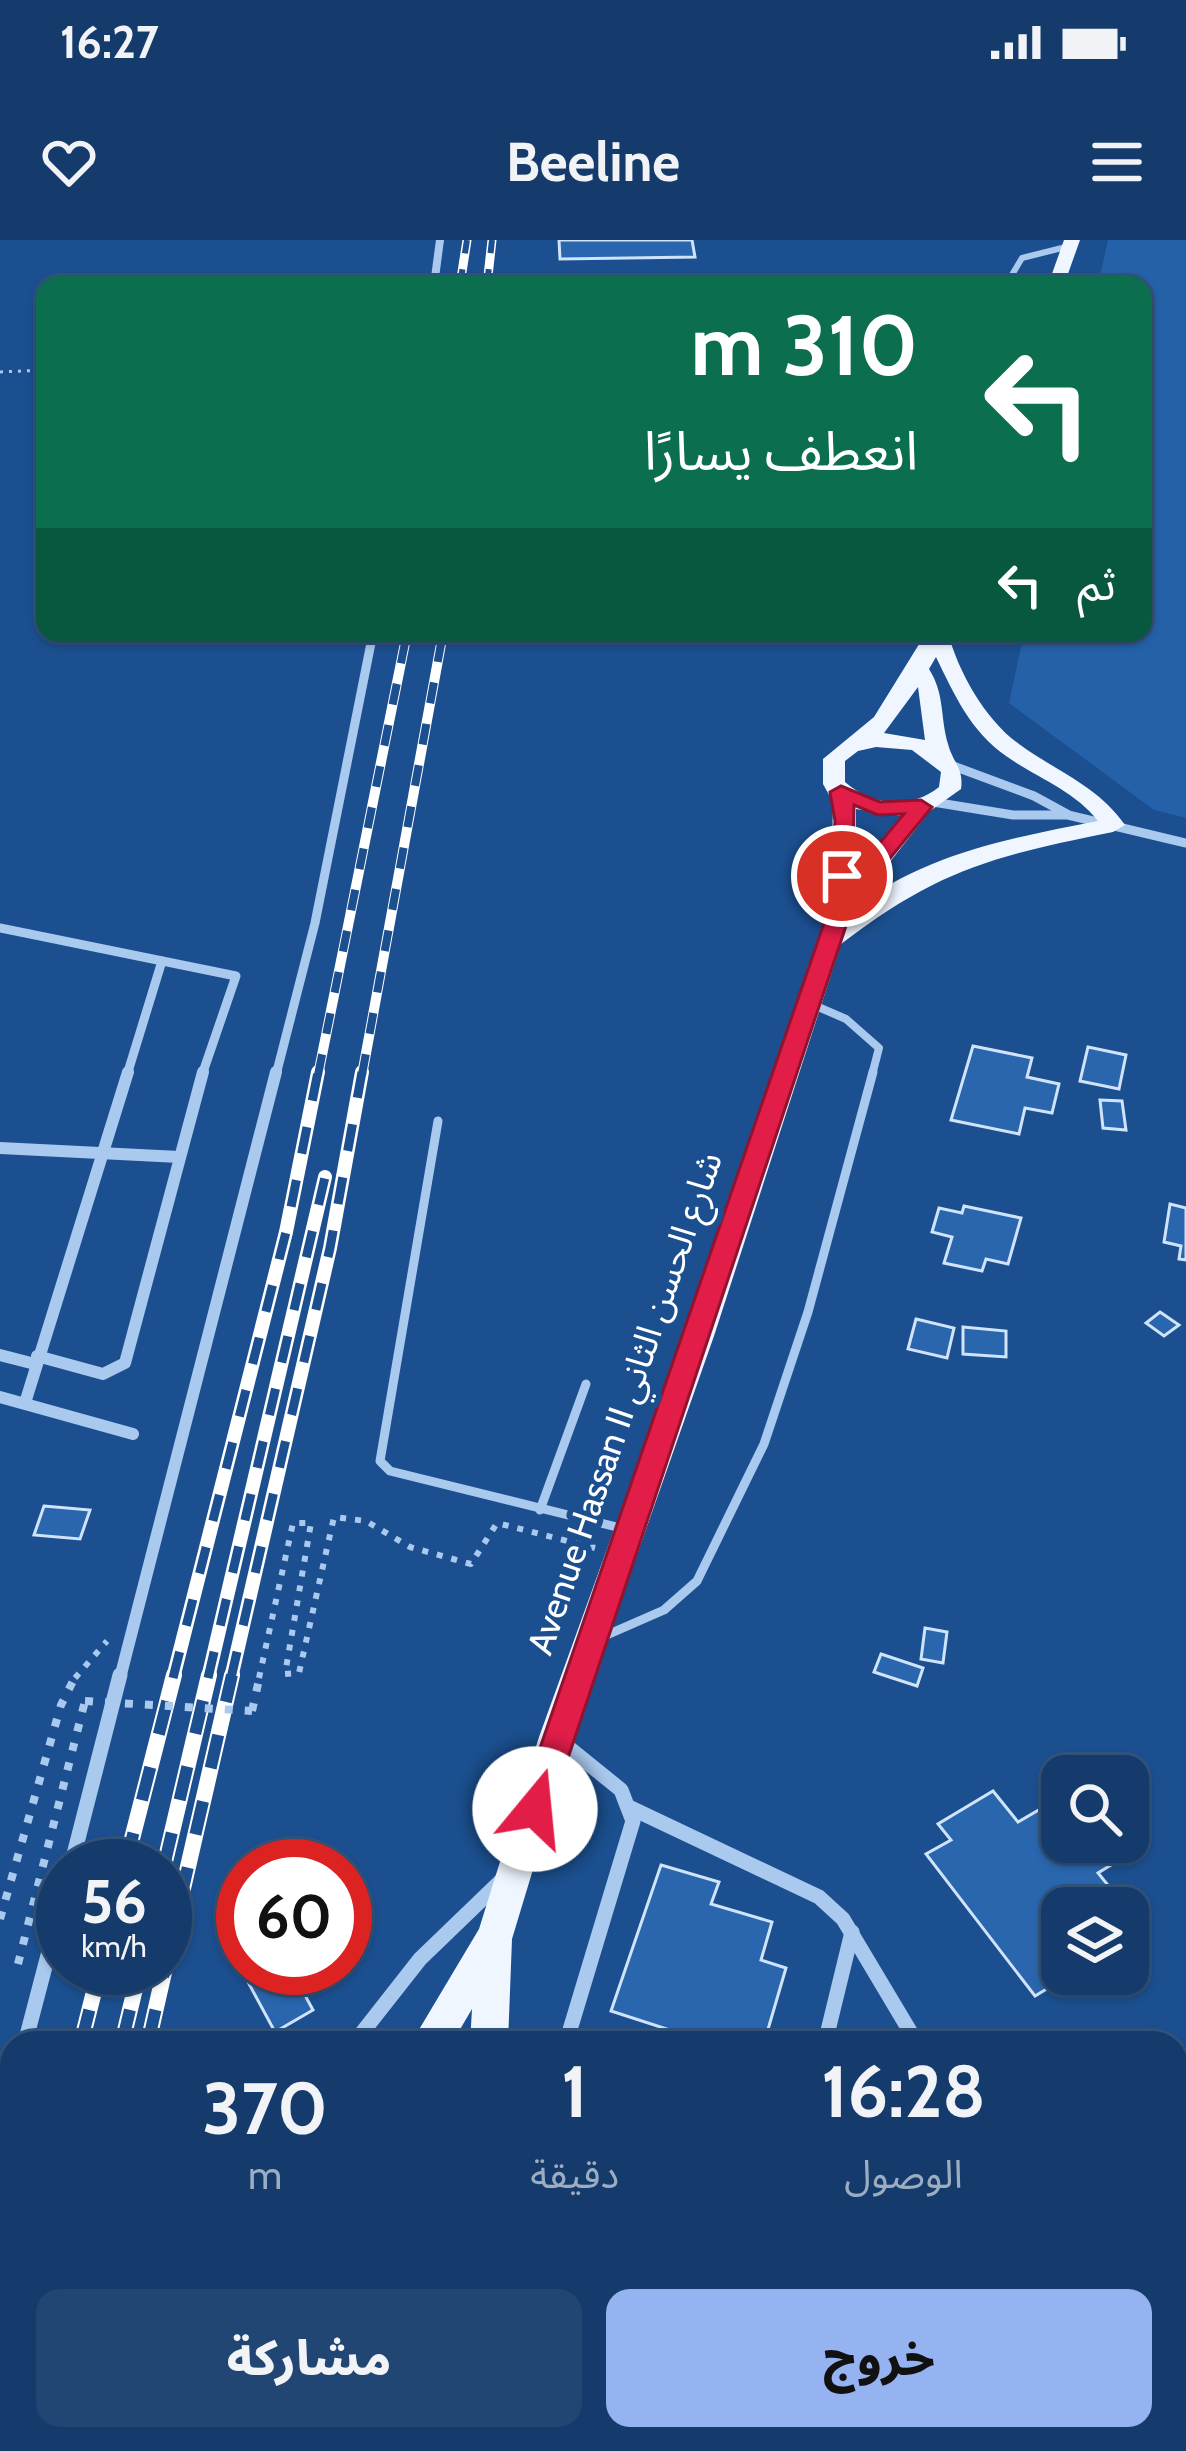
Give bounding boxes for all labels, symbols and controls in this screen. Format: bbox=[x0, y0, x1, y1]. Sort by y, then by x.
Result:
text: 16:27 bbox=[60, 15, 159, 69]
icon: heart bbox=[36, 129, 102, 195]
text: Beeline bbox=[506, 129, 680, 195]
icon: menu bbox=[1084, 129, 1150, 195]
text: 310 m bbox=[691, 294, 918, 396]
icon: left bbox=[960, 324, 1116, 480]
text: انعطف يسارًا bbox=[644, 418, 918, 484]
icon: left bbox=[987, 552, 1053, 618]
text: ثم bbox=[1077, 557, 1116, 611]
pin bbox=[791, 825, 893, 927]
icon: arrive bbox=[809, 843, 875, 909]
street label: Avenue Hassan II شارع الحسن الثاني bbox=[517, 1146, 737, 1662]
position arrow bbox=[472, 1746, 598, 1872]
map controls bbox=[1041, 1755, 1149, 1995]
button: search bbox=[1041, 1755, 1149, 1863]
speed limit sign: 60 bbox=[216, 1839, 372, 1995]
text: 56 bbox=[81, 1865, 147, 1938]
button: layers bbox=[1041, 1887, 1149, 1995]
text: km/h bbox=[81, 1928, 147, 1965]
text: 1 bbox=[561, 2048, 588, 2135]
text: 16:28 bbox=[821, 2048, 986, 2135]
text: 370 bbox=[202, 2065, 328, 2152]
text: دقيقة bbox=[530, 2150, 619, 2198]
text: الوصول bbox=[844, 2150, 963, 2198]
text: m bbox=[248, 2151, 282, 2199]
button: مشاركة bbox=[36, 2289, 582, 2427]
button: خروج bbox=[606, 2289, 1152, 2427]

